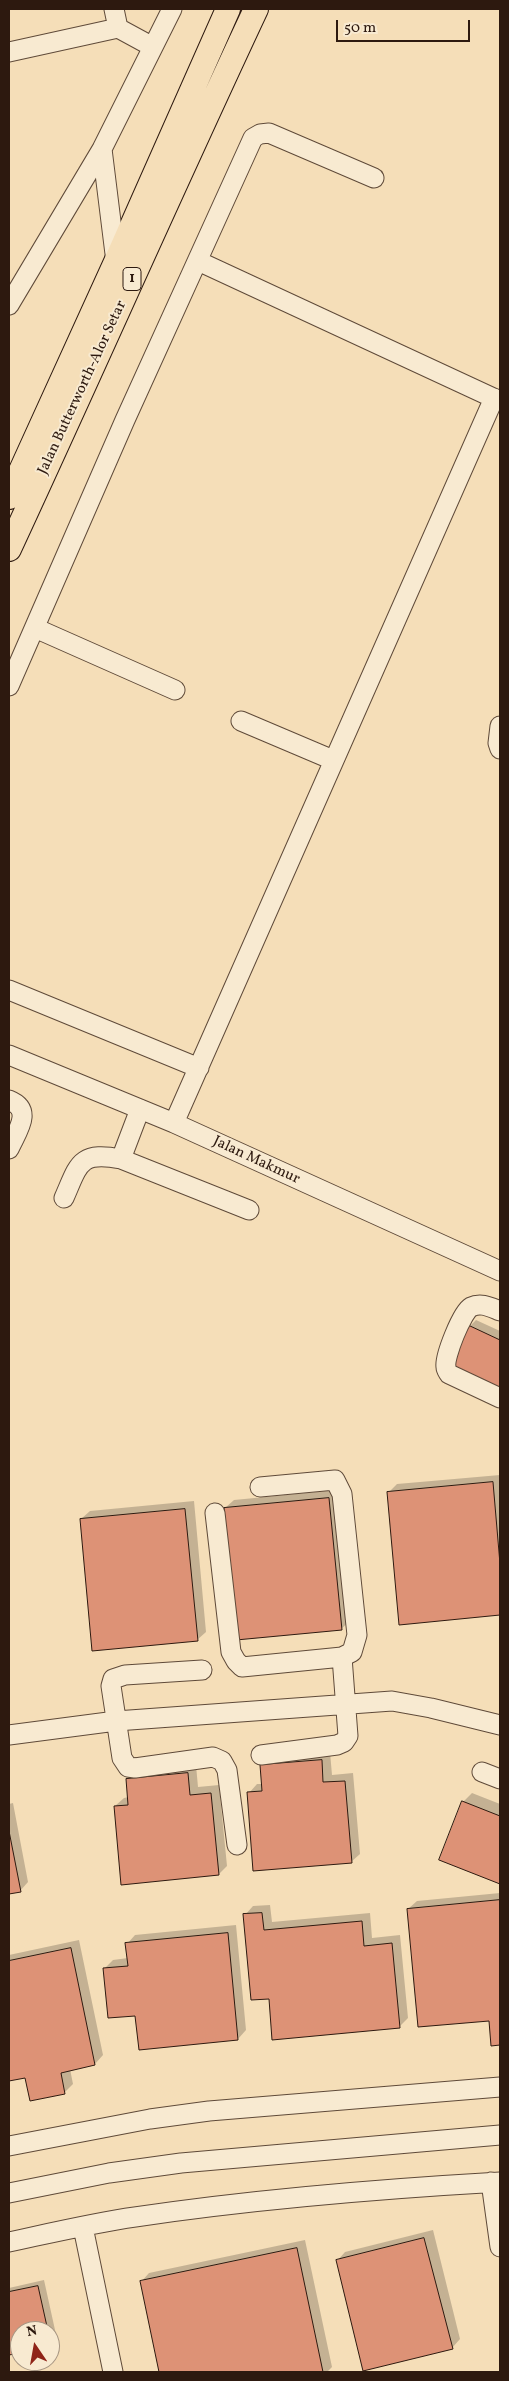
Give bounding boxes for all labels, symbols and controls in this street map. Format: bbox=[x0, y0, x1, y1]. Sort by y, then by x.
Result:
scale bar bbox=[339, 10, 473, 42]
text: 50 m bbox=[344, 18, 376, 39]
road number: 1 bbox=[123, 268, 141, 290]
street label: Jalan Butterworth-Alor Setar bbox=[35, 298, 131, 478]
street label: Jalan Makmur bbox=[210, 1133, 302, 1189]
north arrow bbox=[10, 2321, 60, 2371]
text: N bbox=[25, 2321, 39, 2342]

